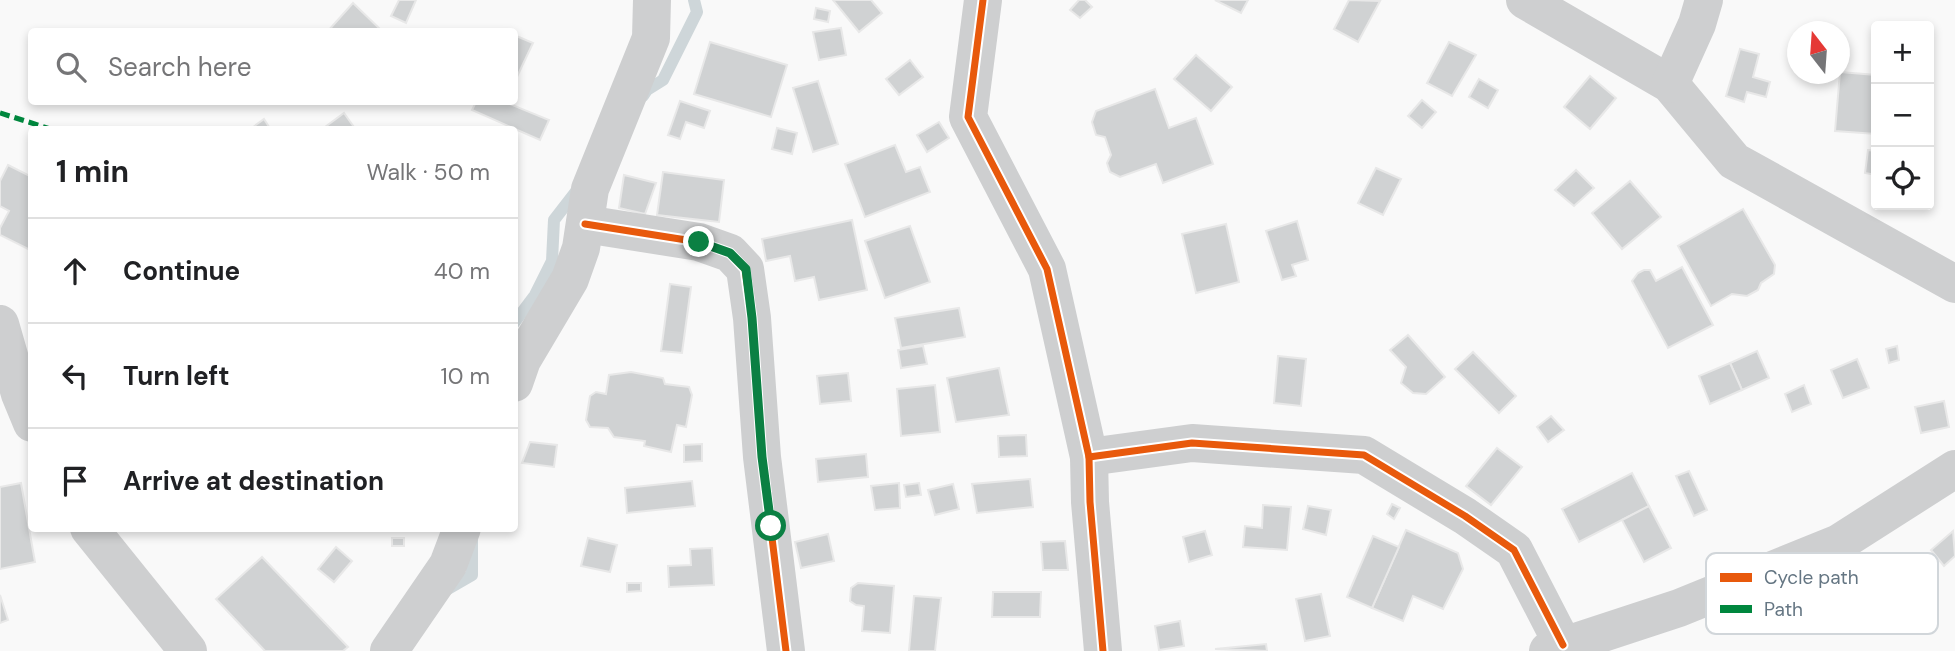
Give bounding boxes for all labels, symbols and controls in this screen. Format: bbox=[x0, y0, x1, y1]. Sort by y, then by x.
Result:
north arrow bbox=[1787, 21, 1850, 84]
map controls bbox=[1871, 21, 1934, 210]
button: + bbox=[1871, 21, 1934, 84]
search box bbox=[28, 28, 518, 105]
icon: search bbox=[52, 48, 90, 86]
text: Search here bbox=[108, 50, 251, 84]
button: − bbox=[1871, 84, 1934, 147]
button: locate bbox=[1871, 147, 1934, 210]
text: 1 min bbox=[56, 152, 129, 191]
text: Walk · 50 m bbox=[366, 157, 490, 187]
route end bbox=[683, 226, 714, 257]
icon: ahead bbox=[56, 252, 94, 290]
text: Continue bbox=[123, 254, 240, 288]
text: 40 m bbox=[434, 256, 490, 286]
icon: left bbox=[56, 357, 94, 395]
text: Turn left bbox=[123, 359, 230, 393]
text: 10 m bbox=[440, 361, 490, 391]
icon: arrive bbox=[56, 462, 94, 500]
text: Arrive at destination bbox=[123, 464, 384, 498]
route start bbox=[755, 510, 786, 541]
legend bbox=[1706, 553, 1938, 634]
text: Cycle path bbox=[1764, 565, 1859, 590]
text: Path bbox=[1764, 597, 1803, 622]

